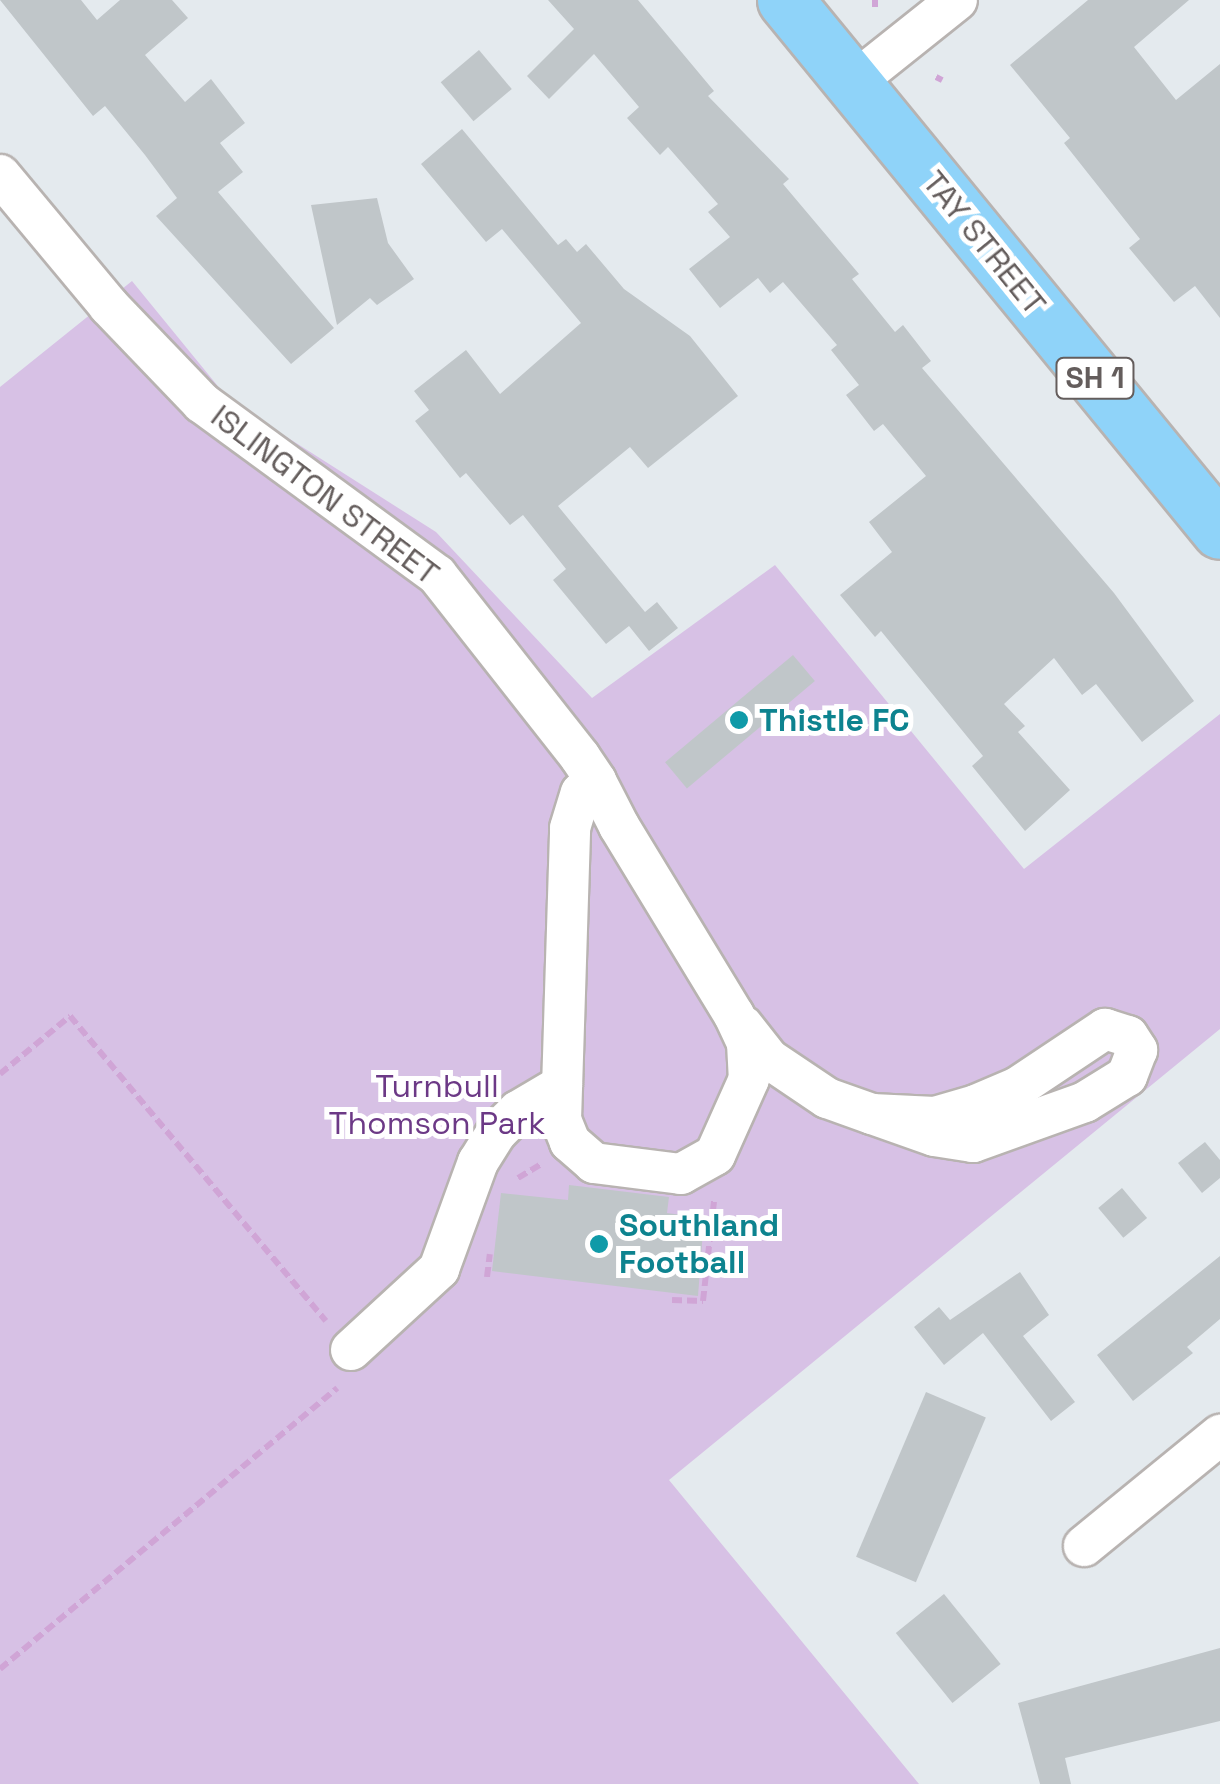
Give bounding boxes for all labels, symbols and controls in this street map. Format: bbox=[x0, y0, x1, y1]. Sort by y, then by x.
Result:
street label: TAY STREET bbox=[914, 163, 1054, 323]
road number: SH 1 bbox=[1055, 353, 1135, 403]
street label: ISLINGTON STREET bbox=[203, 397, 447, 593]
place label: Thistle FC bbox=[759, 701, 910, 739]
marker: Thistle FC bbox=[728, 709, 750, 731]
park label: Turnbull Thomson Park bbox=[329, 1068, 545, 1143]
place label: Southland Football bbox=[619, 1207, 779, 1282]
marker: Southland Football bbox=[588, 1233, 610, 1255]

